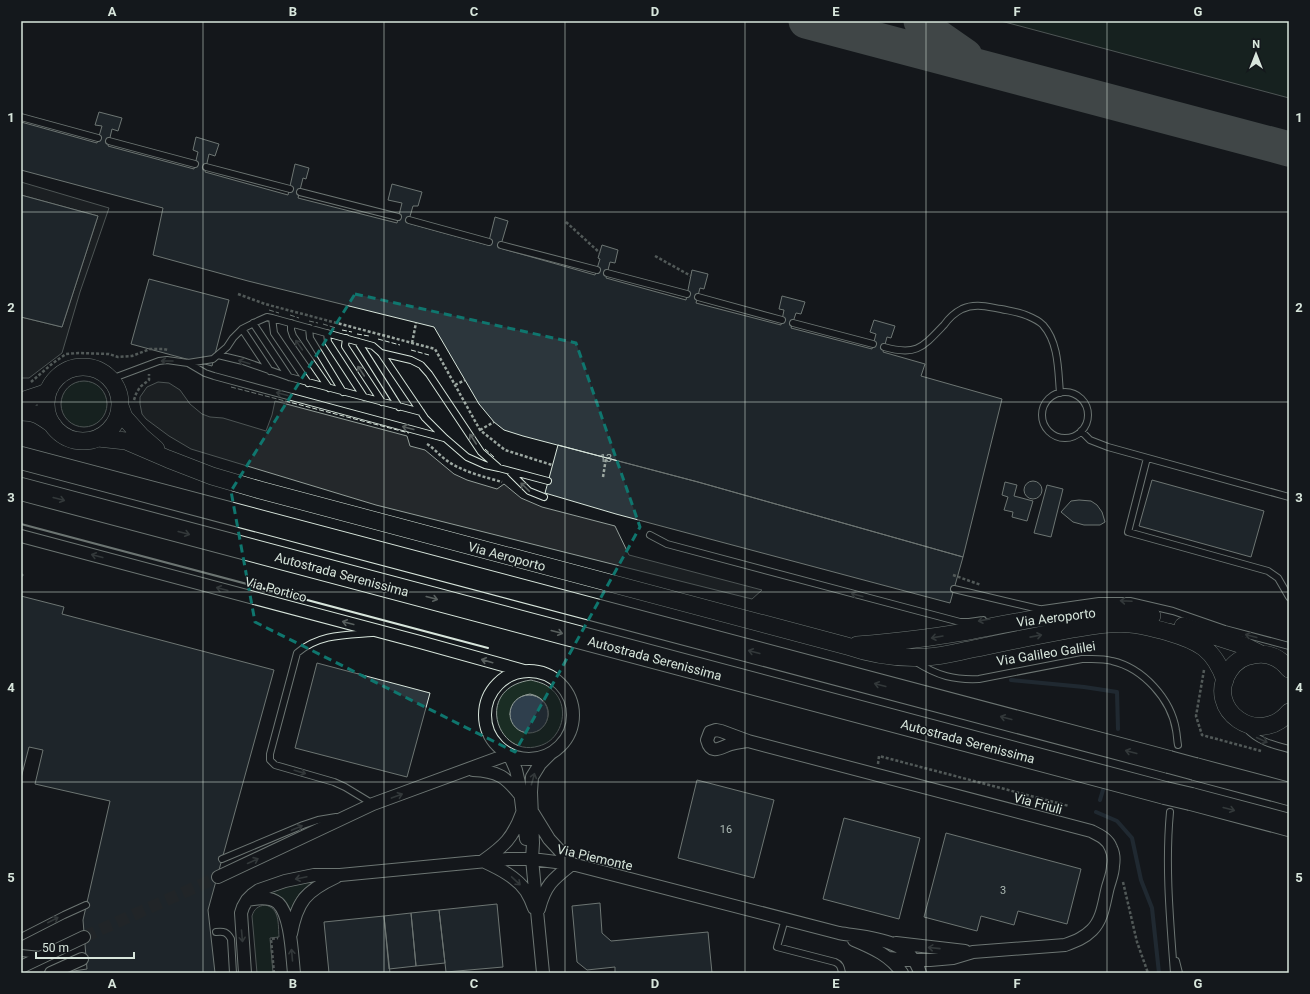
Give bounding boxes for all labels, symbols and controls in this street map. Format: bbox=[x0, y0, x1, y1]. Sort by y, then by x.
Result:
text: A bbox=[108, 4, 117, 19]
text: B bbox=[289, 4, 297, 19]
text: C bbox=[470, 4, 479, 19]
text: D bbox=[651, 4, 659, 19]
text: E bbox=[832, 4, 840, 19]
text: F bbox=[1013, 4, 1021, 19]
text: G bbox=[1194, 4, 1203, 19]
north arrow bbox=[1236, 34, 1276, 74]
text: N bbox=[1252, 38, 1260, 51]
text: 1 bbox=[7, 110, 15, 125]
text: 1 bbox=[1295, 110, 1303, 125]
text: 2 bbox=[7, 300, 15, 315]
text: 2 bbox=[1295, 300, 1303, 315]
one-way arrow bbox=[295, 340, 303, 351]
one-way arrow bbox=[161, 357, 174, 365]
one-way arrow bbox=[238, 358, 251, 365]
one-way arrow bbox=[357, 365, 365, 376]
one-way arrow bbox=[276, 390, 289, 398]
one-way arrow bbox=[401, 424, 414, 431]
one-way arrow bbox=[469, 434, 477, 445]
house number: 13 bbox=[600, 452, 612, 465]
one-way arrow bbox=[520, 482, 530, 492]
text: 3 bbox=[7, 490, 15, 505]
text: 3 bbox=[1295, 490, 1303, 505]
one-way arrow bbox=[52, 496, 65, 503]
one-way arrow bbox=[178, 529, 191, 537]
street label: Via Aeroporto bbox=[466, 539, 547, 574]
street label: Autostrada Serenissima bbox=[273, 549, 411, 600]
one-way arrow bbox=[90, 552, 103, 559]
street label: Via Portico bbox=[243, 574, 309, 605]
one-way arrow bbox=[216, 585, 229, 592]
one-way arrow bbox=[851, 591, 864, 598]
one-way arrow bbox=[425, 595, 438, 603]
one-way arrow bbox=[1120, 598, 1133, 605]
street label: Via Aeroporto bbox=[1016, 605, 1097, 630]
one-way arrow bbox=[978, 616, 991, 624]
one-way arrow bbox=[342, 619, 355, 626]
one-way arrow bbox=[551, 629, 564, 636]
one-way arrow bbox=[1245, 631, 1258, 639]
one-way arrow bbox=[1029, 632, 1042, 640]
street label: Autostrada Serenissima bbox=[586, 633, 724, 684]
one-way arrow bbox=[931, 633, 944, 641]
street label: Via Galileo Galilei bbox=[995, 638, 1097, 669]
one-way arrow bbox=[748, 648, 761, 655]
one-way arrow bbox=[481, 657, 494, 664]
text: 4 bbox=[7, 680, 15, 695]
text: 4 bbox=[1295, 680, 1303, 695]
one-way arrow bbox=[874, 681, 887, 688]
one-way arrow bbox=[999, 714, 1012, 722]
street label: Autostrada Serenissima bbox=[899, 716, 1037, 767]
one-way arrow bbox=[1256, 737, 1268, 744]
one-way arrow bbox=[1125, 747, 1138, 755]
one-way arrow bbox=[293, 769, 306, 777]
one-way arrow bbox=[530, 773, 537, 786]
street label: Via Friuli bbox=[1012, 790, 1064, 817]
one-way arrow bbox=[390, 791, 402, 799]
one-way arrow bbox=[1222, 806, 1235, 814]
one-way arrow bbox=[290, 823, 302, 831]
house number: 16 bbox=[720, 823, 732, 836]
street label: Via Piemonte bbox=[556, 842, 634, 873]
one-way arrow bbox=[247, 857, 259, 864]
text: 5 bbox=[7, 870, 15, 885]
text: 5 bbox=[1295, 870, 1303, 885]
one-way arrow bbox=[295, 874, 308, 882]
one-way arrow bbox=[511, 876, 521, 886]
house number: 3 bbox=[1000, 884, 1006, 897]
one-way arrow bbox=[47, 916, 59, 923]
one-way arrow bbox=[239, 929, 246, 942]
scale bar bbox=[36, 934, 134, 960]
text: 50 m bbox=[42, 941, 69, 955]
one-way arrow bbox=[928, 944, 941, 952]
one-way arrow bbox=[288, 949, 296, 962]
text: A bbox=[108, 976, 117, 991]
text: B bbox=[289, 976, 297, 991]
text: C bbox=[470, 976, 479, 991]
text: D bbox=[651, 976, 659, 991]
text: E bbox=[832, 976, 840, 991]
text: F bbox=[1013, 976, 1021, 991]
text: G bbox=[1194, 976, 1203, 991]

